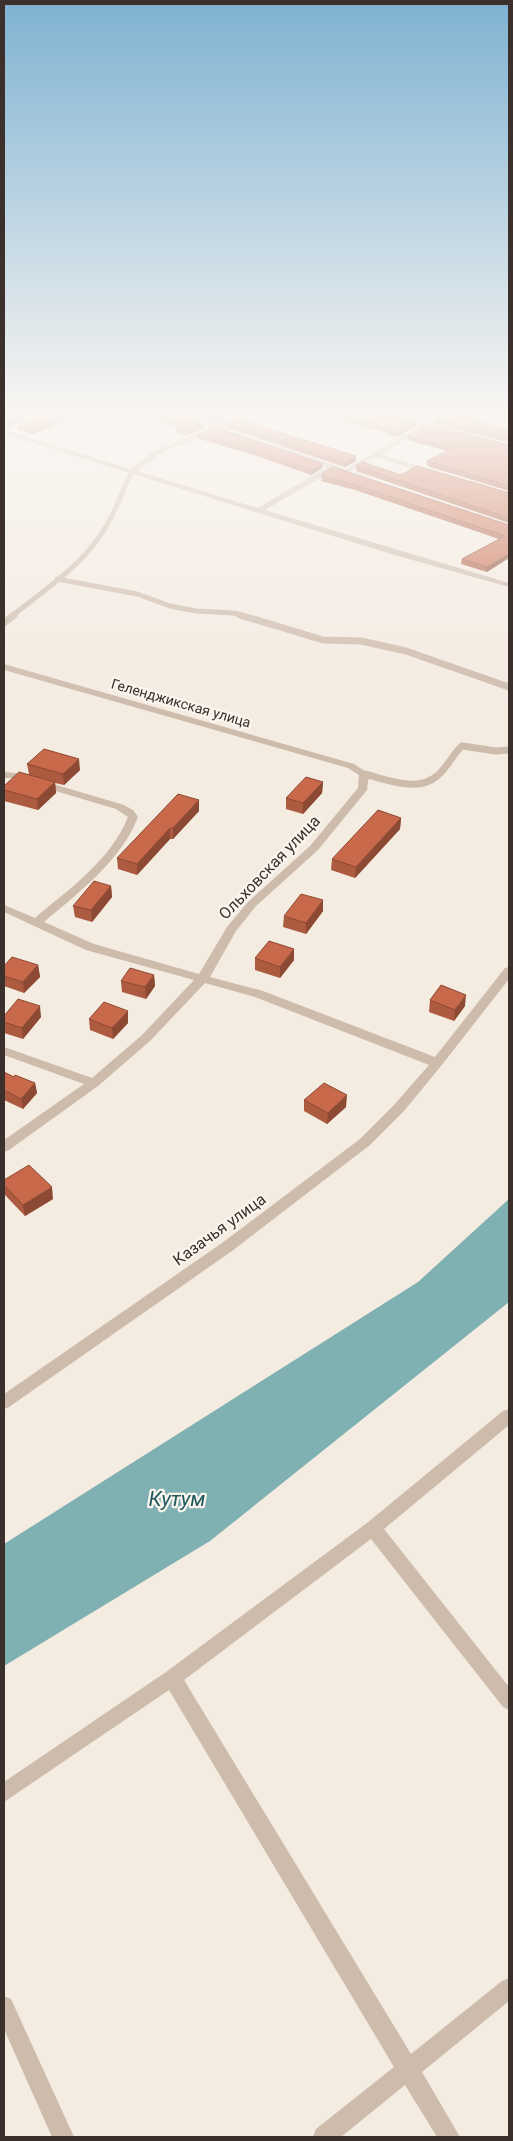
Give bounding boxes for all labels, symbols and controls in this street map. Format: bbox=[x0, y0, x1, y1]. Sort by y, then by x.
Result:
street label: Геленджикская улица bbox=[109, 675, 253, 731]
street label: Ольховская улица bbox=[215, 811, 324, 923]
street label: Казачья улица bbox=[169, 1189, 269, 1269]
water label: Кутум bbox=[149, 1487, 205, 1511]

